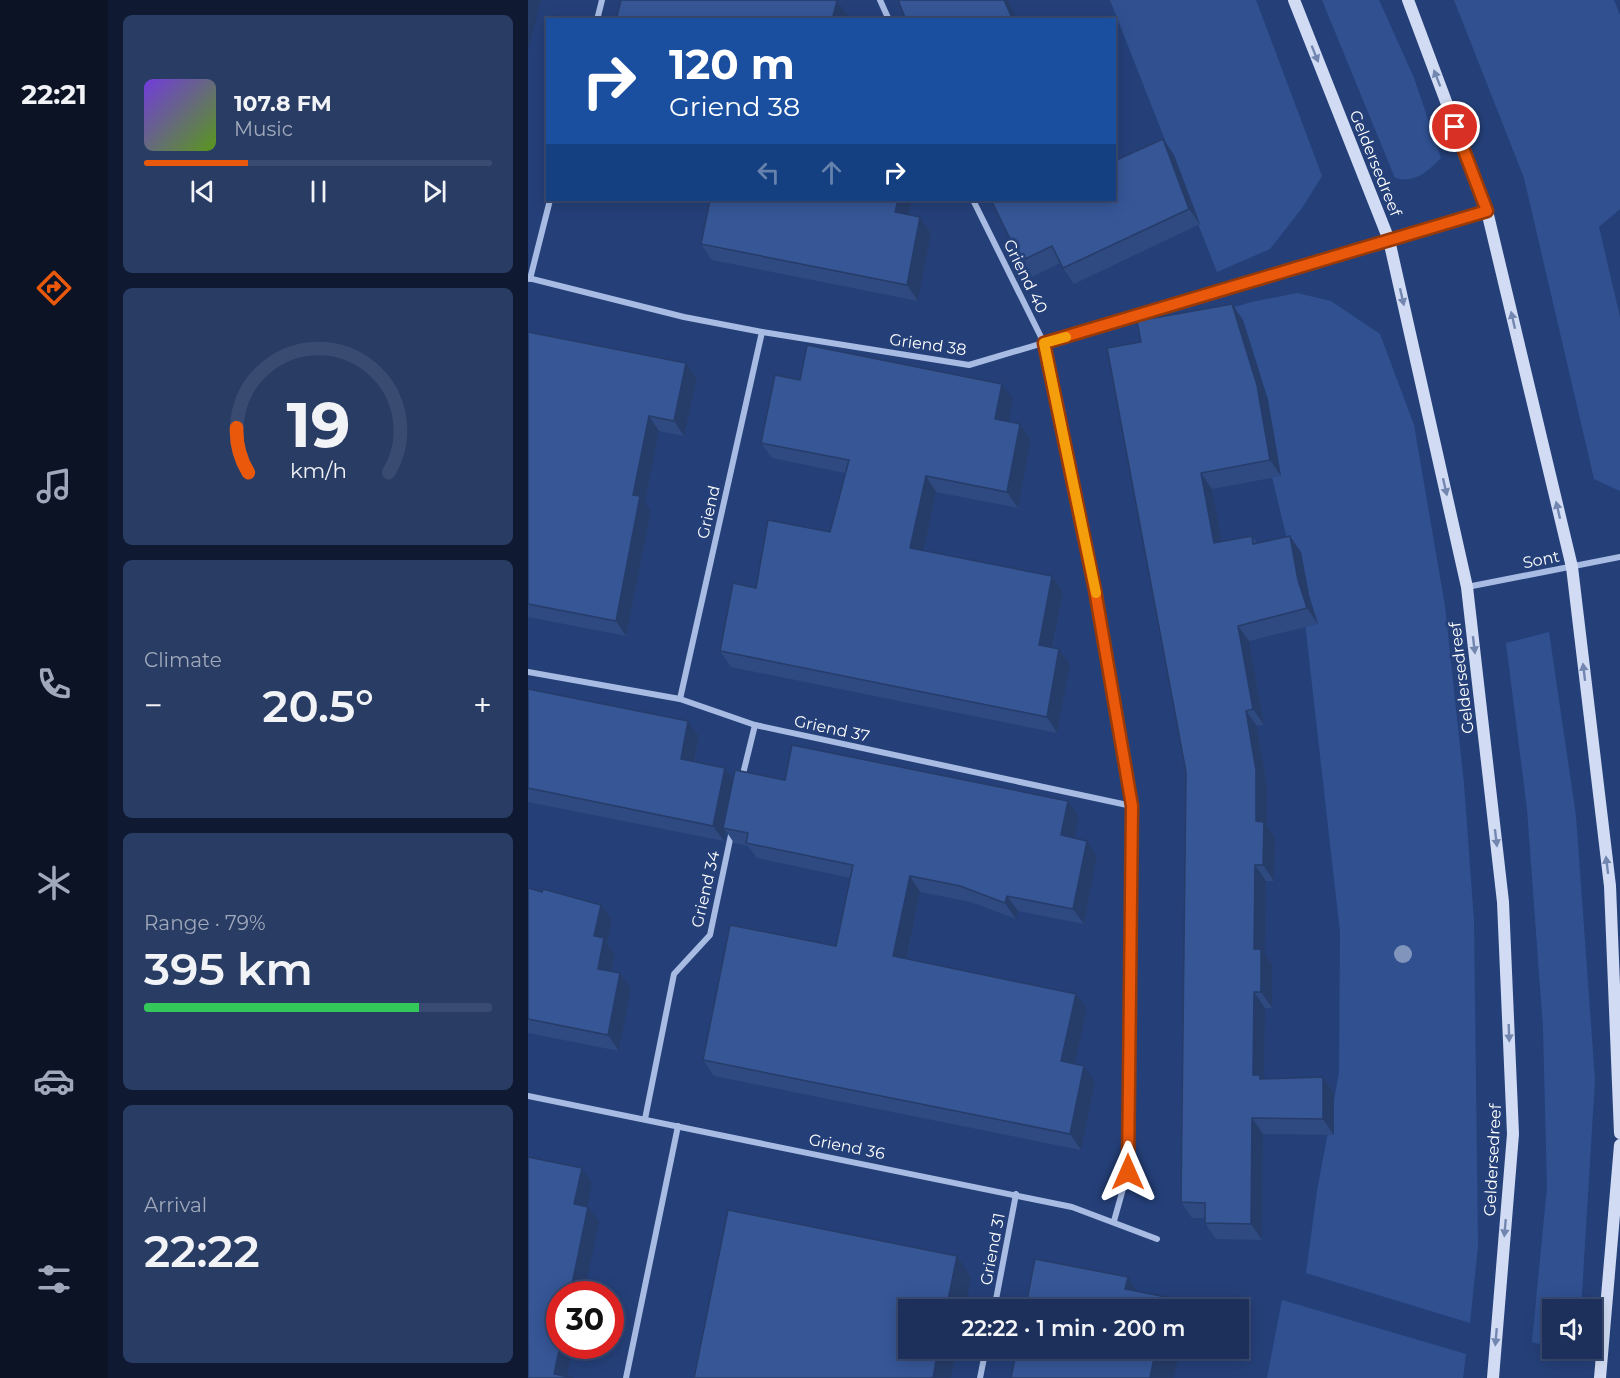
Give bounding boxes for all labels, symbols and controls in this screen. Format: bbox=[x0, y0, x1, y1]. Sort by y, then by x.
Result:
text: 120 m bbox=[669, 38, 795, 90]
icon: right bbox=[570, 42, 648, 120]
one-way arrow bbox=[1310, 46, 1320, 64]
one-way arrow bbox=[1432, 69, 1441, 87]
text: 22:21 bbox=[21, 78, 87, 111]
text: 107.8 FM bbox=[234, 90, 332, 117]
text: Griend 38 bbox=[669, 90, 800, 123]
pin bbox=[1429, 101, 1480, 152]
street label: Geldersedreef bbox=[1346, 107, 1406, 219]
icon: arrive bbox=[1438, 110, 1471, 143]
text: Music bbox=[234, 117, 293, 141]
icon: left bbox=[752, 156, 785, 189]
icon: ahead bbox=[815, 156, 848, 189]
icon: right bbox=[878, 156, 911, 189]
icon: previous bbox=[186, 175, 219, 208]
icon: pause bbox=[302, 175, 335, 208]
icon: next bbox=[418, 175, 451, 208]
street label: Griend 40 bbox=[1000, 236, 1052, 316]
icon: directions bbox=[33, 267, 75, 309]
one-way arrow bbox=[1397, 287, 1407, 306]
one-way arrow bbox=[1508, 311, 1517, 330]
street label: Griend 38 bbox=[888, 330, 968, 359]
text: 19 bbox=[286, 388, 350, 464]
text: km/h bbox=[289, 458, 347, 484]
icon: music bbox=[33, 465, 75, 507]
one-way arrow bbox=[1440, 478, 1450, 496]
street label: Griend bbox=[693, 484, 724, 541]
one-way arrow bbox=[1553, 501, 1563, 519]
street label: Sont bbox=[1521, 547, 1562, 572]
street label: Geldersedreef bbox=[1445, 620, 1478, 735]
one-way arrow bbox=[1469, 635, 1479, 654]
text: Climate bbox=[144, 648, 222, 672]
one-way arrow bbox=[1579, 662, 1589, 681]
icon: phone bbox=[33, 663, 75, 705]
text: 20.5° bbox=[262, 678, 374, 733]
text: − bbox=[144, 685, 163, 725]
text: + bbox=[473, 685, 492, 725]
street label: Griend 37 bbox=[792, 711, 871, 746]
one-way arrow bbox=[1491, 829, 1501, 848]
street label: Griend 34 bbox=[687, 849, 724, 929]
one-way arrow bbox=[1603, 856, 1612, 875]
icon: climate bbox=[33, 862, 75, 904]
text: Range · 79% bbox=[144, 911, 266, 935]
text: 395 km bbox=[144, 941, 313, 996]
one-way arrow bbox=[1504, 1023, 1513, 1042]
icon: car bbox=[33, 1060, 75, 1102]
street label: Geldersedreef bbox=[1480, 1103, 1505, 1217]
street label: Griend 36 bbox=[807, 1130, 887, 1163]
position arrow bbox=[1096, 1140, 1160, 1204]
text: Arrival bbox=[144, 1193, 207, 1217]
street label: Griend 31 bbox=[976, 1211, 1009, 1287]
one-way arrow bbox=[1500, 1218, 1510, 1237]
text: 22:22 bbox=[144, 1223, 260, 1278]
icon: filters bbox=[33, 1258, 75, 1300]
speed limit sign: 30 bbox=[546, 1281, 624, 1359]
map controls bbox=[1542, 1299, 1602, 1359]
button: sound bbox=[1542, 1299, 1602, 1359]
text: 22:22 · 1 min · 200 m bbox=[961, 1315, 1186, 1342]
one-way arrow bbox=[1491, 1328, 1501, 1347]

